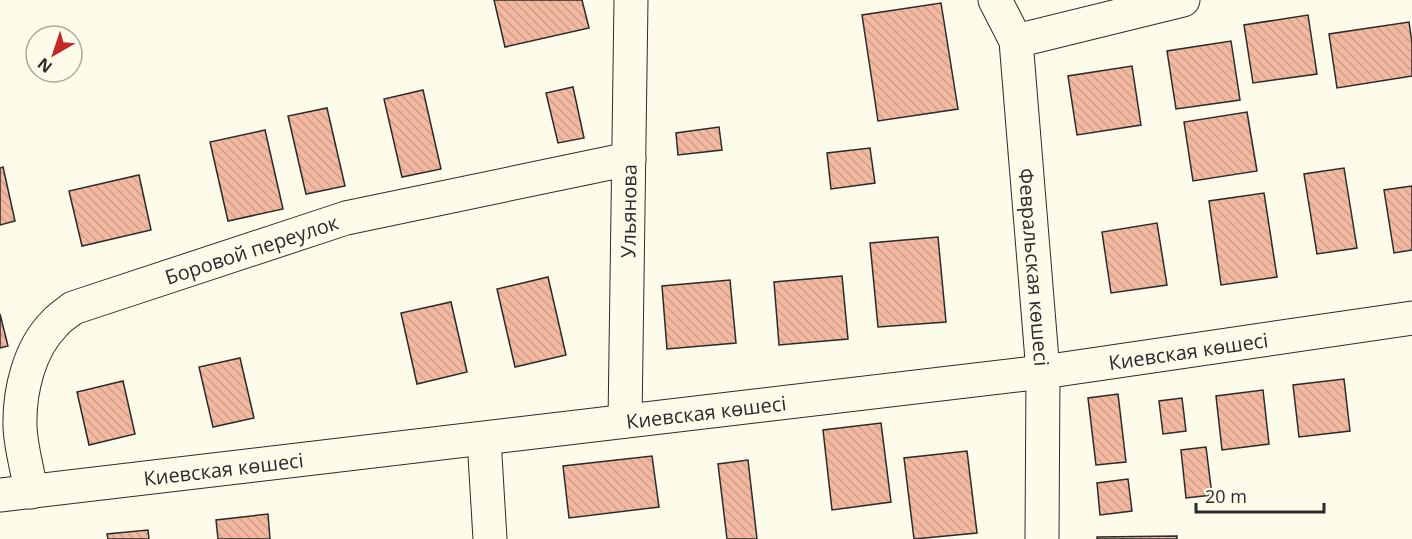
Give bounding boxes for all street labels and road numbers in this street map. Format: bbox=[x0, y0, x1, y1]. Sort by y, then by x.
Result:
street label: Ульянова bbox=[614, 164, 642, 258]
street label: Февральская көшесі bbox=[1013, 167, 1056, 367]
street label: Боровой переулок bbox=[161, 208, 342, 290]
street label: Киевская көшесі bbox=[1107, 326, 1270, 376]
street label: Киевская көшесі bbox=[625, 389, 788, 435]
street label: Киевская көшесі bbox=[142, 446, 305, 491]

